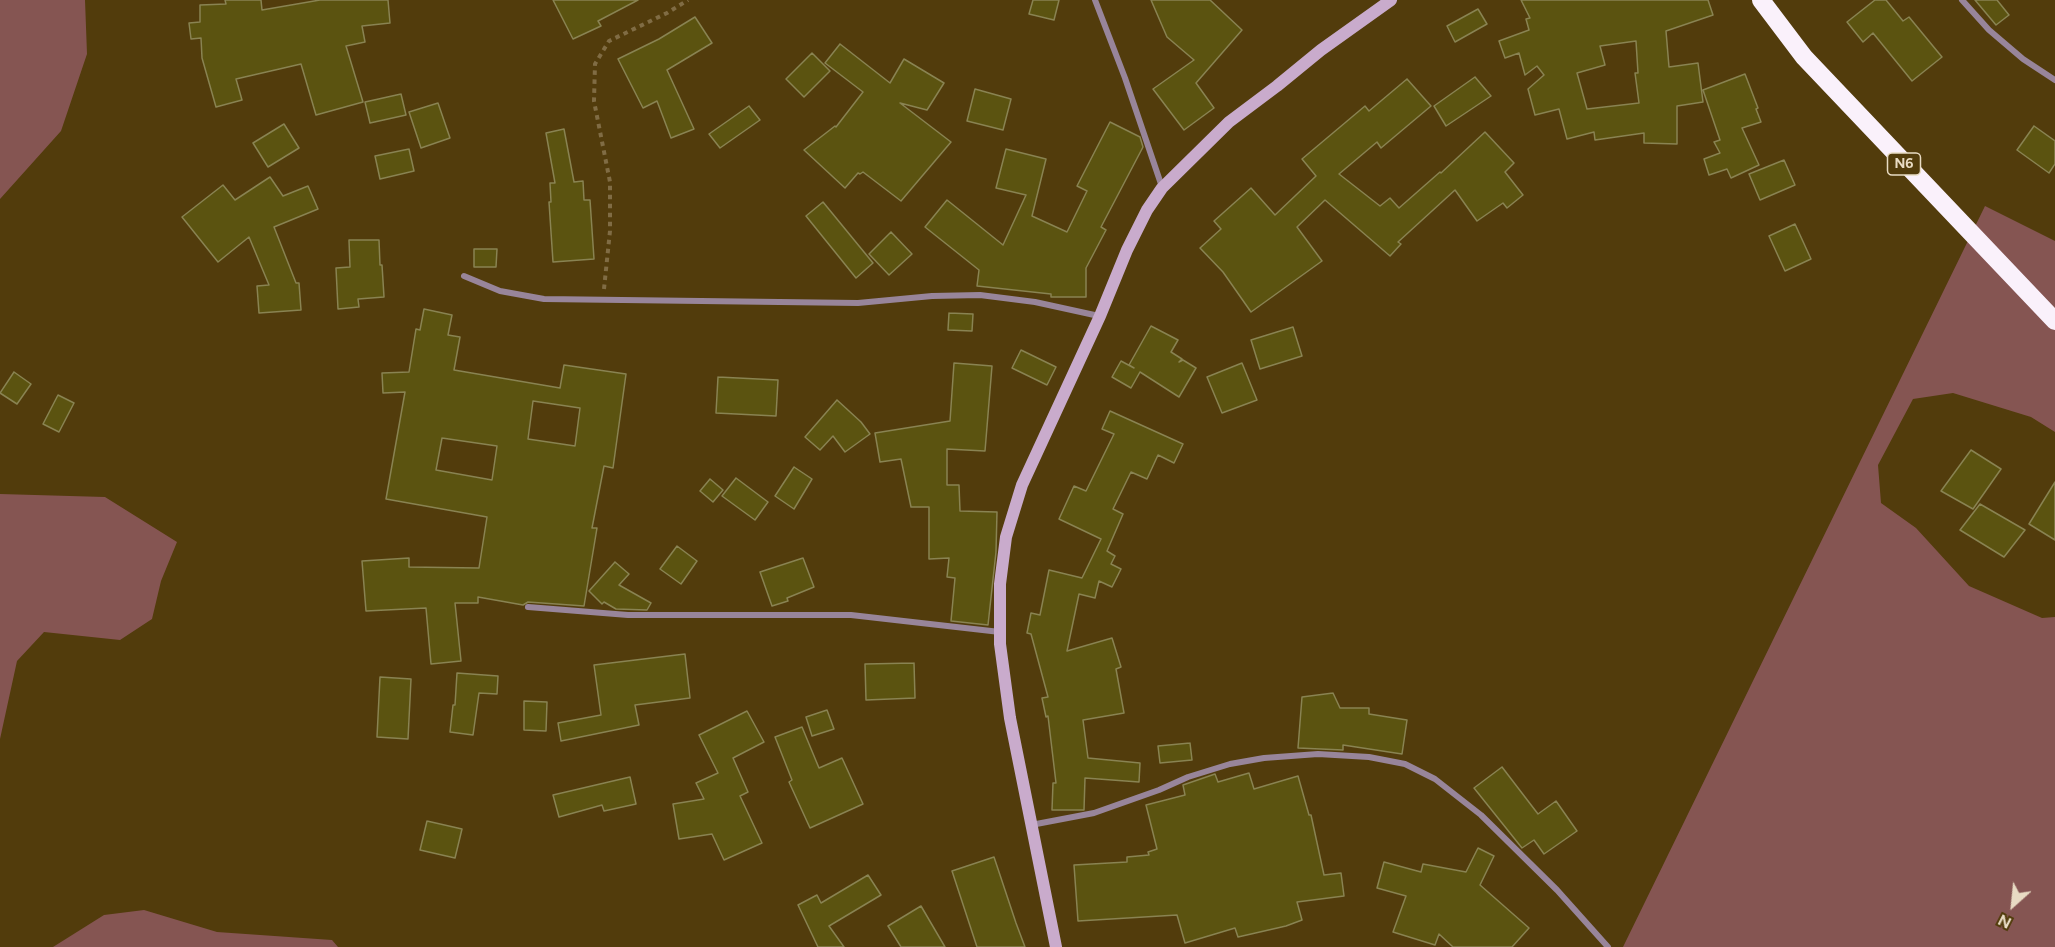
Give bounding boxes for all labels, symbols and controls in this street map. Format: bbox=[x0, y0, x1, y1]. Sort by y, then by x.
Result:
road number: N6 bbox=[1888, 153, 1920, 175]
north arrow bbox=[1983, 875, 2043, 935]
text: N bbox=[1995, 910, 2014, 933]

